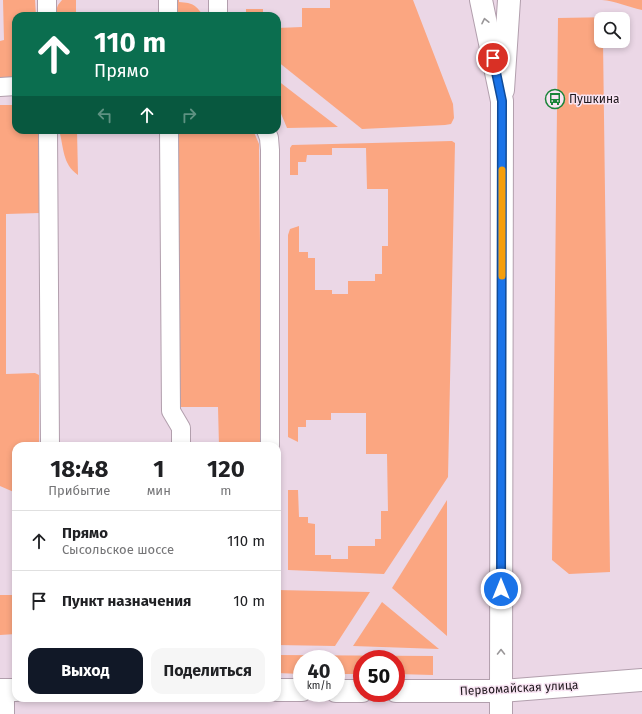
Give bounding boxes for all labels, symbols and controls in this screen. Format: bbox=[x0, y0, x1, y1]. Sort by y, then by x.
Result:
map controls bbox=[594, 12, 630, 48]
button: search bbox=[594, 12, 630, 48]
one-way arrow bbox=[482, 18, 490, 25]
text: 110 m bbox=[94, 26, 166, 59]
icon: ahead bbox=[28, 28, 80, 80]
pin bbox=[476, 41, 510, 75]
icon: arrive bbox=[482, 47, 504, 69]
text: Прямо bbox=[94, 60, 149, 82]
bus stop icon: Пушкина bbox=[544, 88, 566, 110]
place label: Пушкина bbox=[569, 92, 620, 106]
icon: left bbox=[94, 104, 116, 126]
icon: ahead bbox=[136, 104, 158, 126]
icon: right bbox=[178, 104, 200, 126]
text: 18:48 bbox=[50, 455, 108, 483]
text: 1 bbox=[153, 455, 164, 483]
text: 120 bbox=[207, 455, 245, 483]
text: Прибытие bbox=[48, 483, 110, 498]
text: мин bbox=[147, 483, 171, 498]
text: m bbox=[220, 483, 231, 498]
text: Прямо bbox=[62, 524, 108, 542]
icon: ahead bbox=[28, 530, 50, 552]
text: 110 m bbox=[227, 532, 265, 550]
text: Сысольское шоссе bbox=[62, 542, 174, 557]
position arrow bbox=[480, 568, 522, 610]
icon: arrive bbox=[28, 590, 50, 612]
text: Пункт назначения bbox=[62, 592, 191, 610]
text: 10 m bbox=[233, 592, 265, 610]
button: Выход bbox=[28, 648, 143, 694]
button: Поделиться bbox=[151, 648, 265, 694]
one-way arrow bbox=[497, 649, 505, 655]
speed limit sign: 50 bbox=[353, 650, 405, 702]
text: 40 bbox=[308, 659, 331, 683]
street label: Первомайская улица bbox=[459, 678, 579, 698]
text: km/h bbox=[307, 680, 331, 692]

